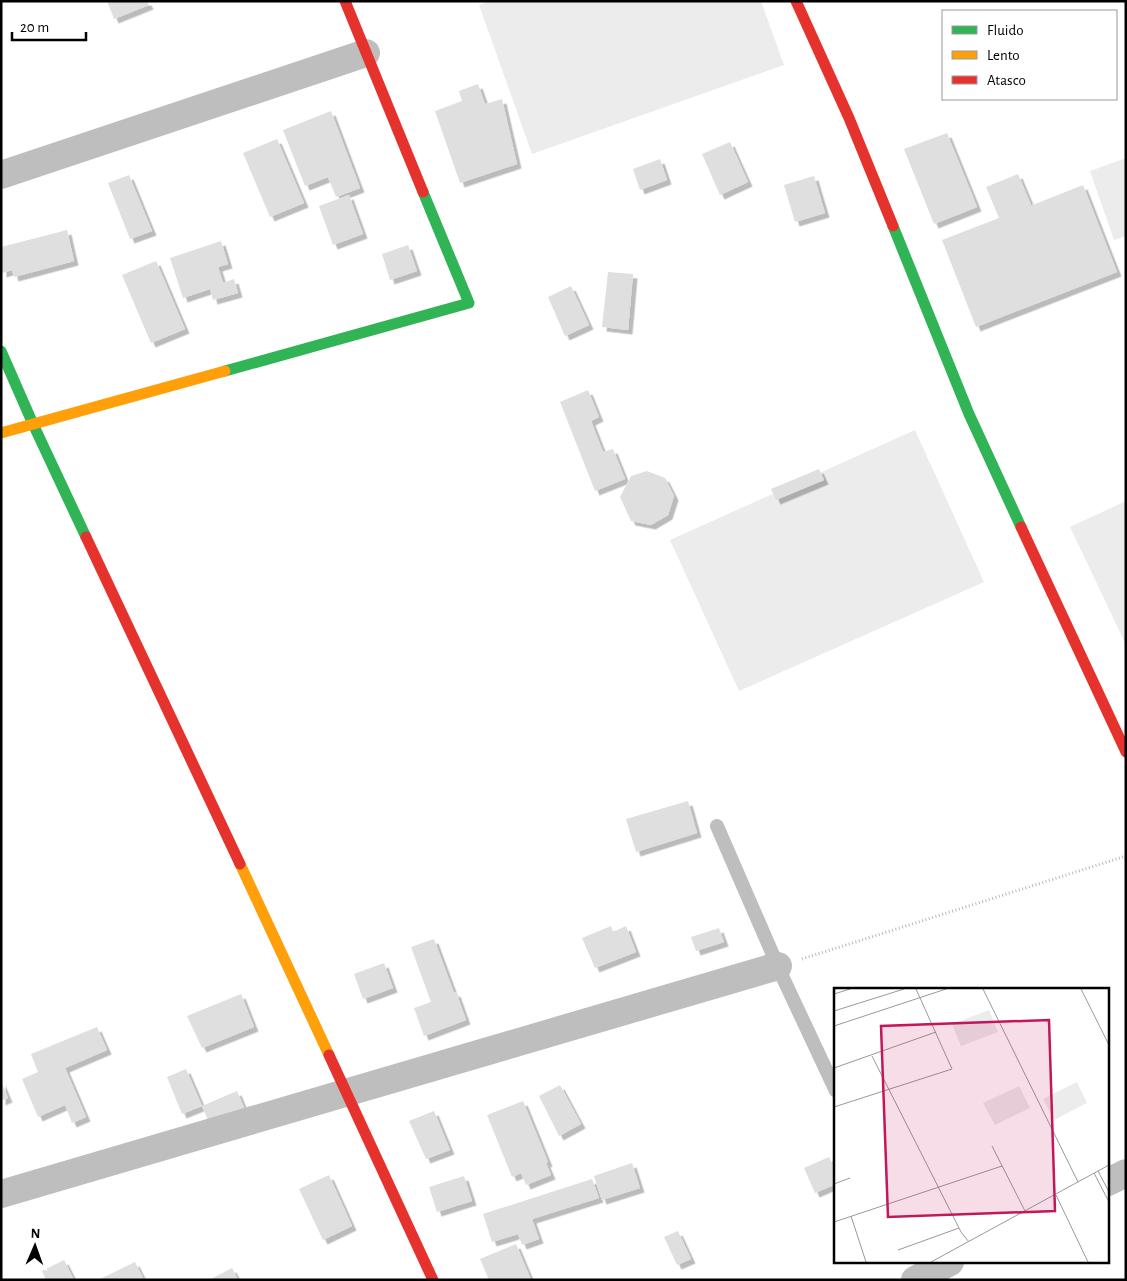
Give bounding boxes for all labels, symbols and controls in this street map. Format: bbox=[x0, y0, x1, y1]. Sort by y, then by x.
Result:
scale bar bbox=[12, 10, 86, 42]
legend bbox=[942, 10, 1117, 100]
text: 20 m bbox=[20, 20, 49, 35]
text: Fluido bbox=[987, 23, 1024, 38]
text: Lento bbox=[987, 48, 1020, 63]
text: Atasco bbox=[987, 73, 1026, 88]
inset map bbox=[834, 988, 1110, 1264]
north arrow bbox=[10, 1221, 60, 1271]
text: N bbox=[30, 1227, 41, 1241]

